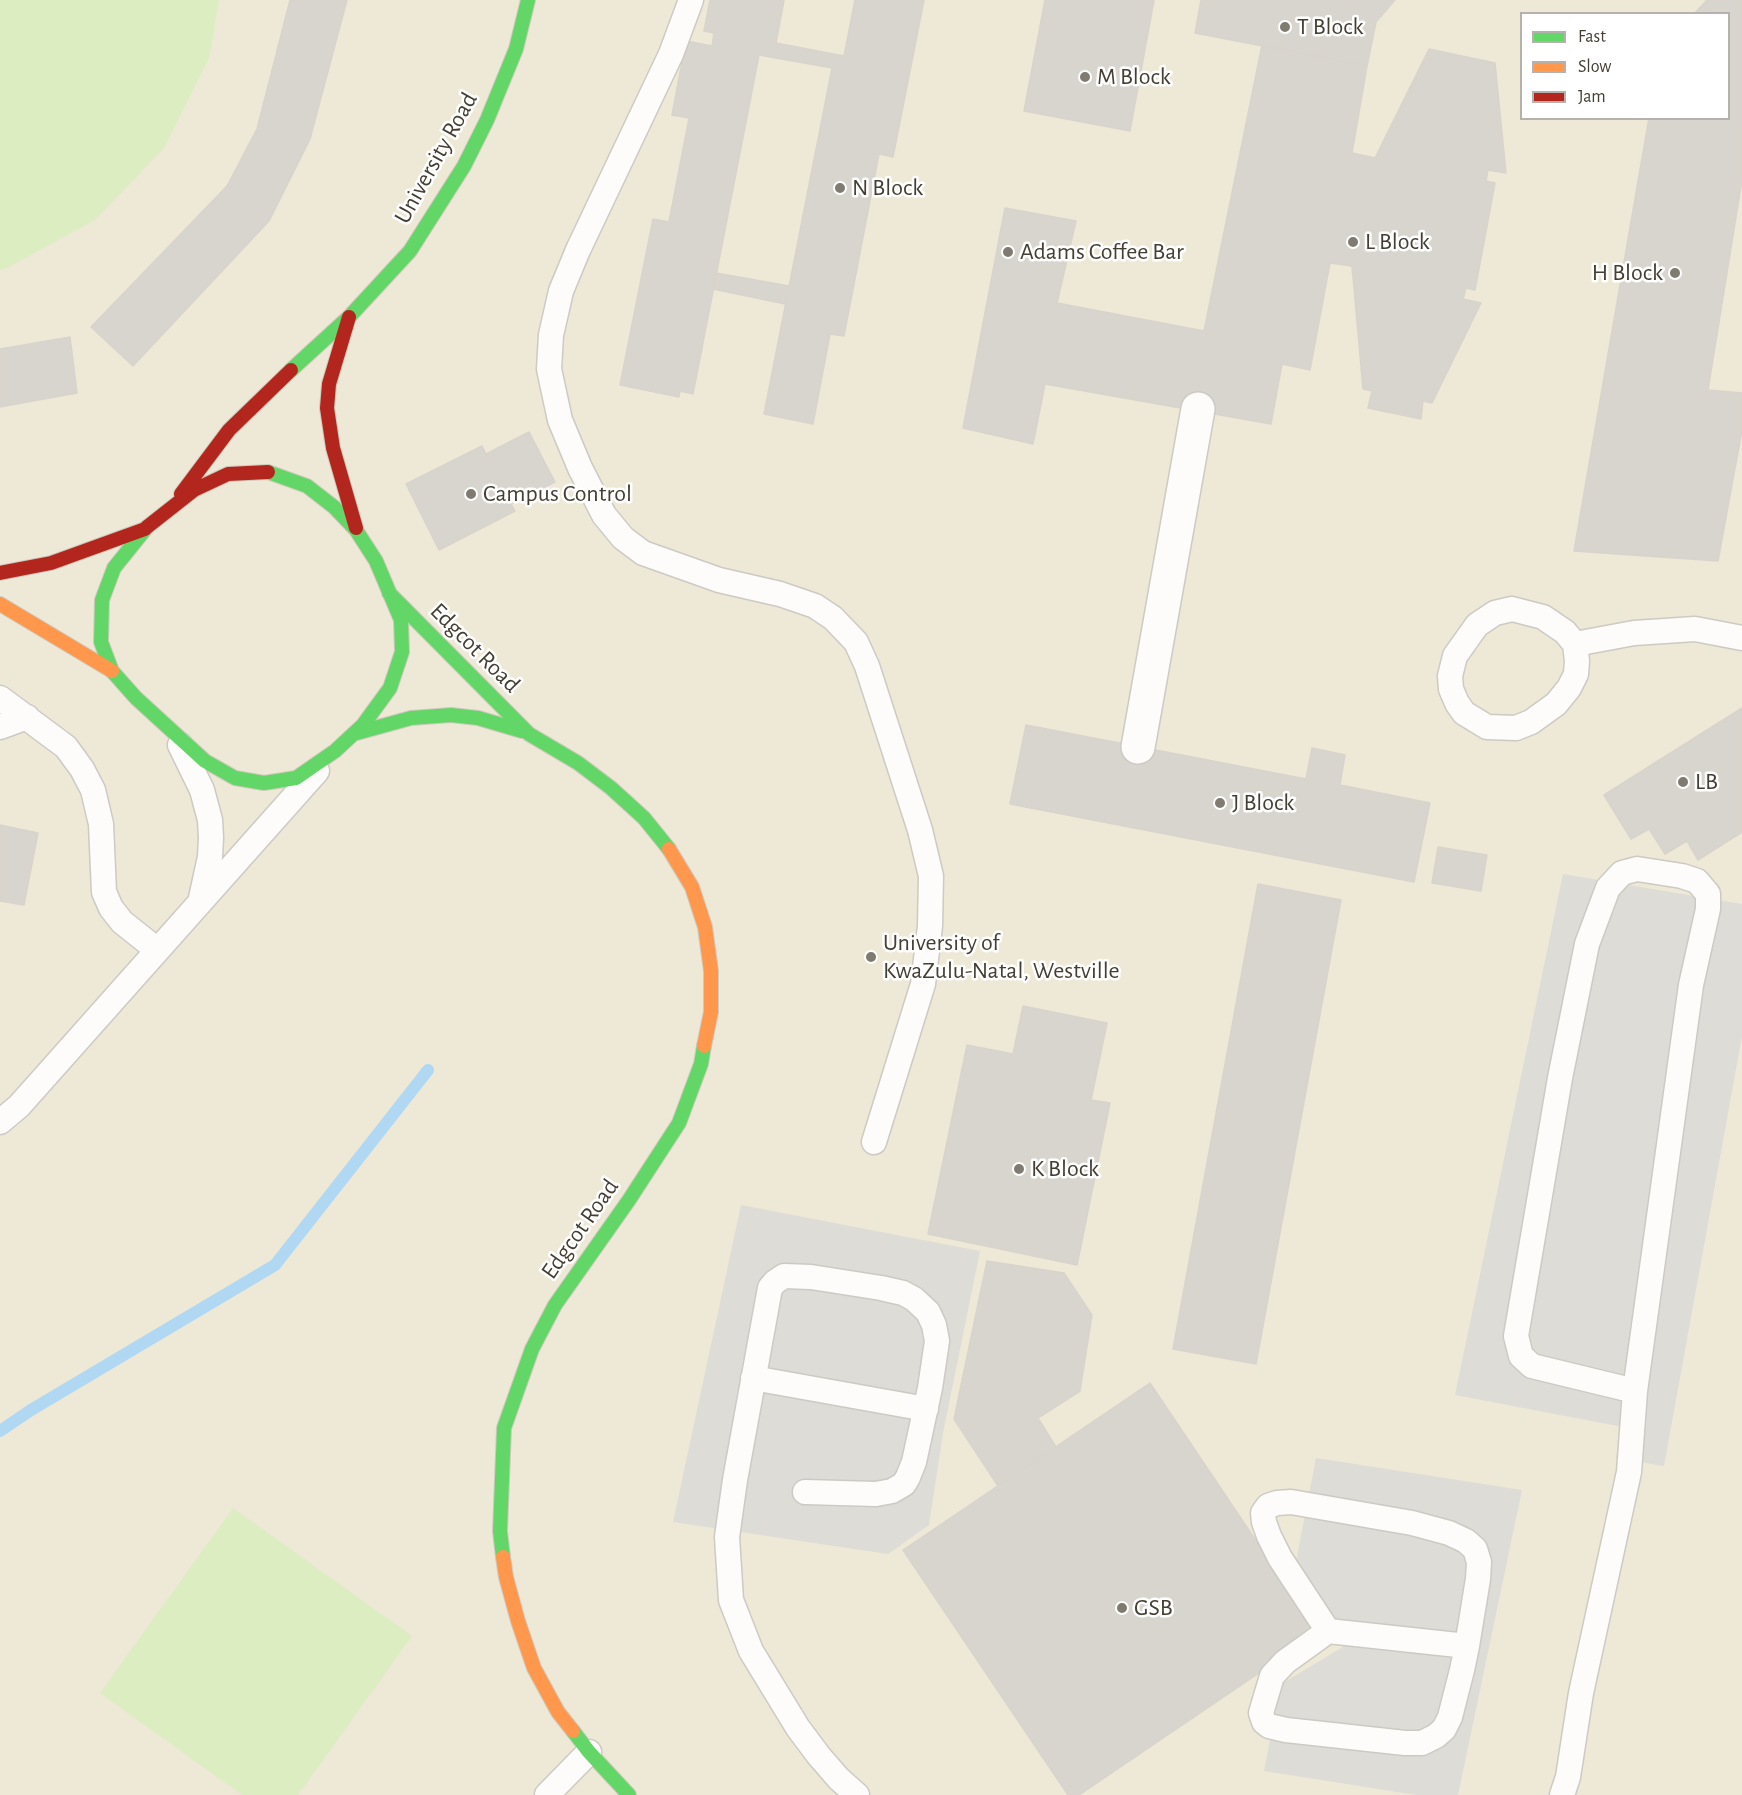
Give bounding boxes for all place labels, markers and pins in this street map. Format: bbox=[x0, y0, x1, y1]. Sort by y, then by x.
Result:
place label: T Block bbox=[1297, 13, 1364, 41]
marker: T Block bbox=[1278, 20, 1292, 34]
place label: M Block bbox=[1097, 63, 1171, 91]
marker: M Block bbox=[1078, 70, 1092, 84]
place label: N Block bbox=[852, 174, 923, 202]
marker: N Block bbox=[833, 181, 847, 195]
place label: L Block bbox=[1365, 228, 1430, 256]
marker: L Block bbox=[1346, 235, 1360, 249]
place label: Adams Coffee Bar bbox=[1020, 238, 1184, 266]
marker: Adams Coffee Bar bbox=[1001, 245, 1015, 259]
place label: H Block bbox=[1592, 259, 1663, 287]
marker: H Block bbox=[1668, 266, 1682, 280]
place label: Campus Control bbox=[483, 480, 632, 508]
marker: Campus Control bbox=[464, 487, 478, 501]
place label: LB bbox=[1695, 768, 1718, 796]
marker: LB bbox=[1676, 775, 1690, 789]
place label: J Block bbox=[1232, 789, 1294, 817]
marker: J Block bbox=[1213, 796, 1227, 810]
place label: University of KwaZulu-Natal, Westville bbox=[883, 929, 1120, 985]
marker: University of KwaZulu-Natal, Westville bbox=[864, 950, 878, 964]
place label: K Block bbox=[1031, 1155, 1099, 1183]
marker: K Block bbox=[1012, 1162, 1026, 1176]
place label: GSB bbox=[1134, 1594, 1173, 1622]
marker: GSB bbox=[1115, 1601, 1129, 1615]

